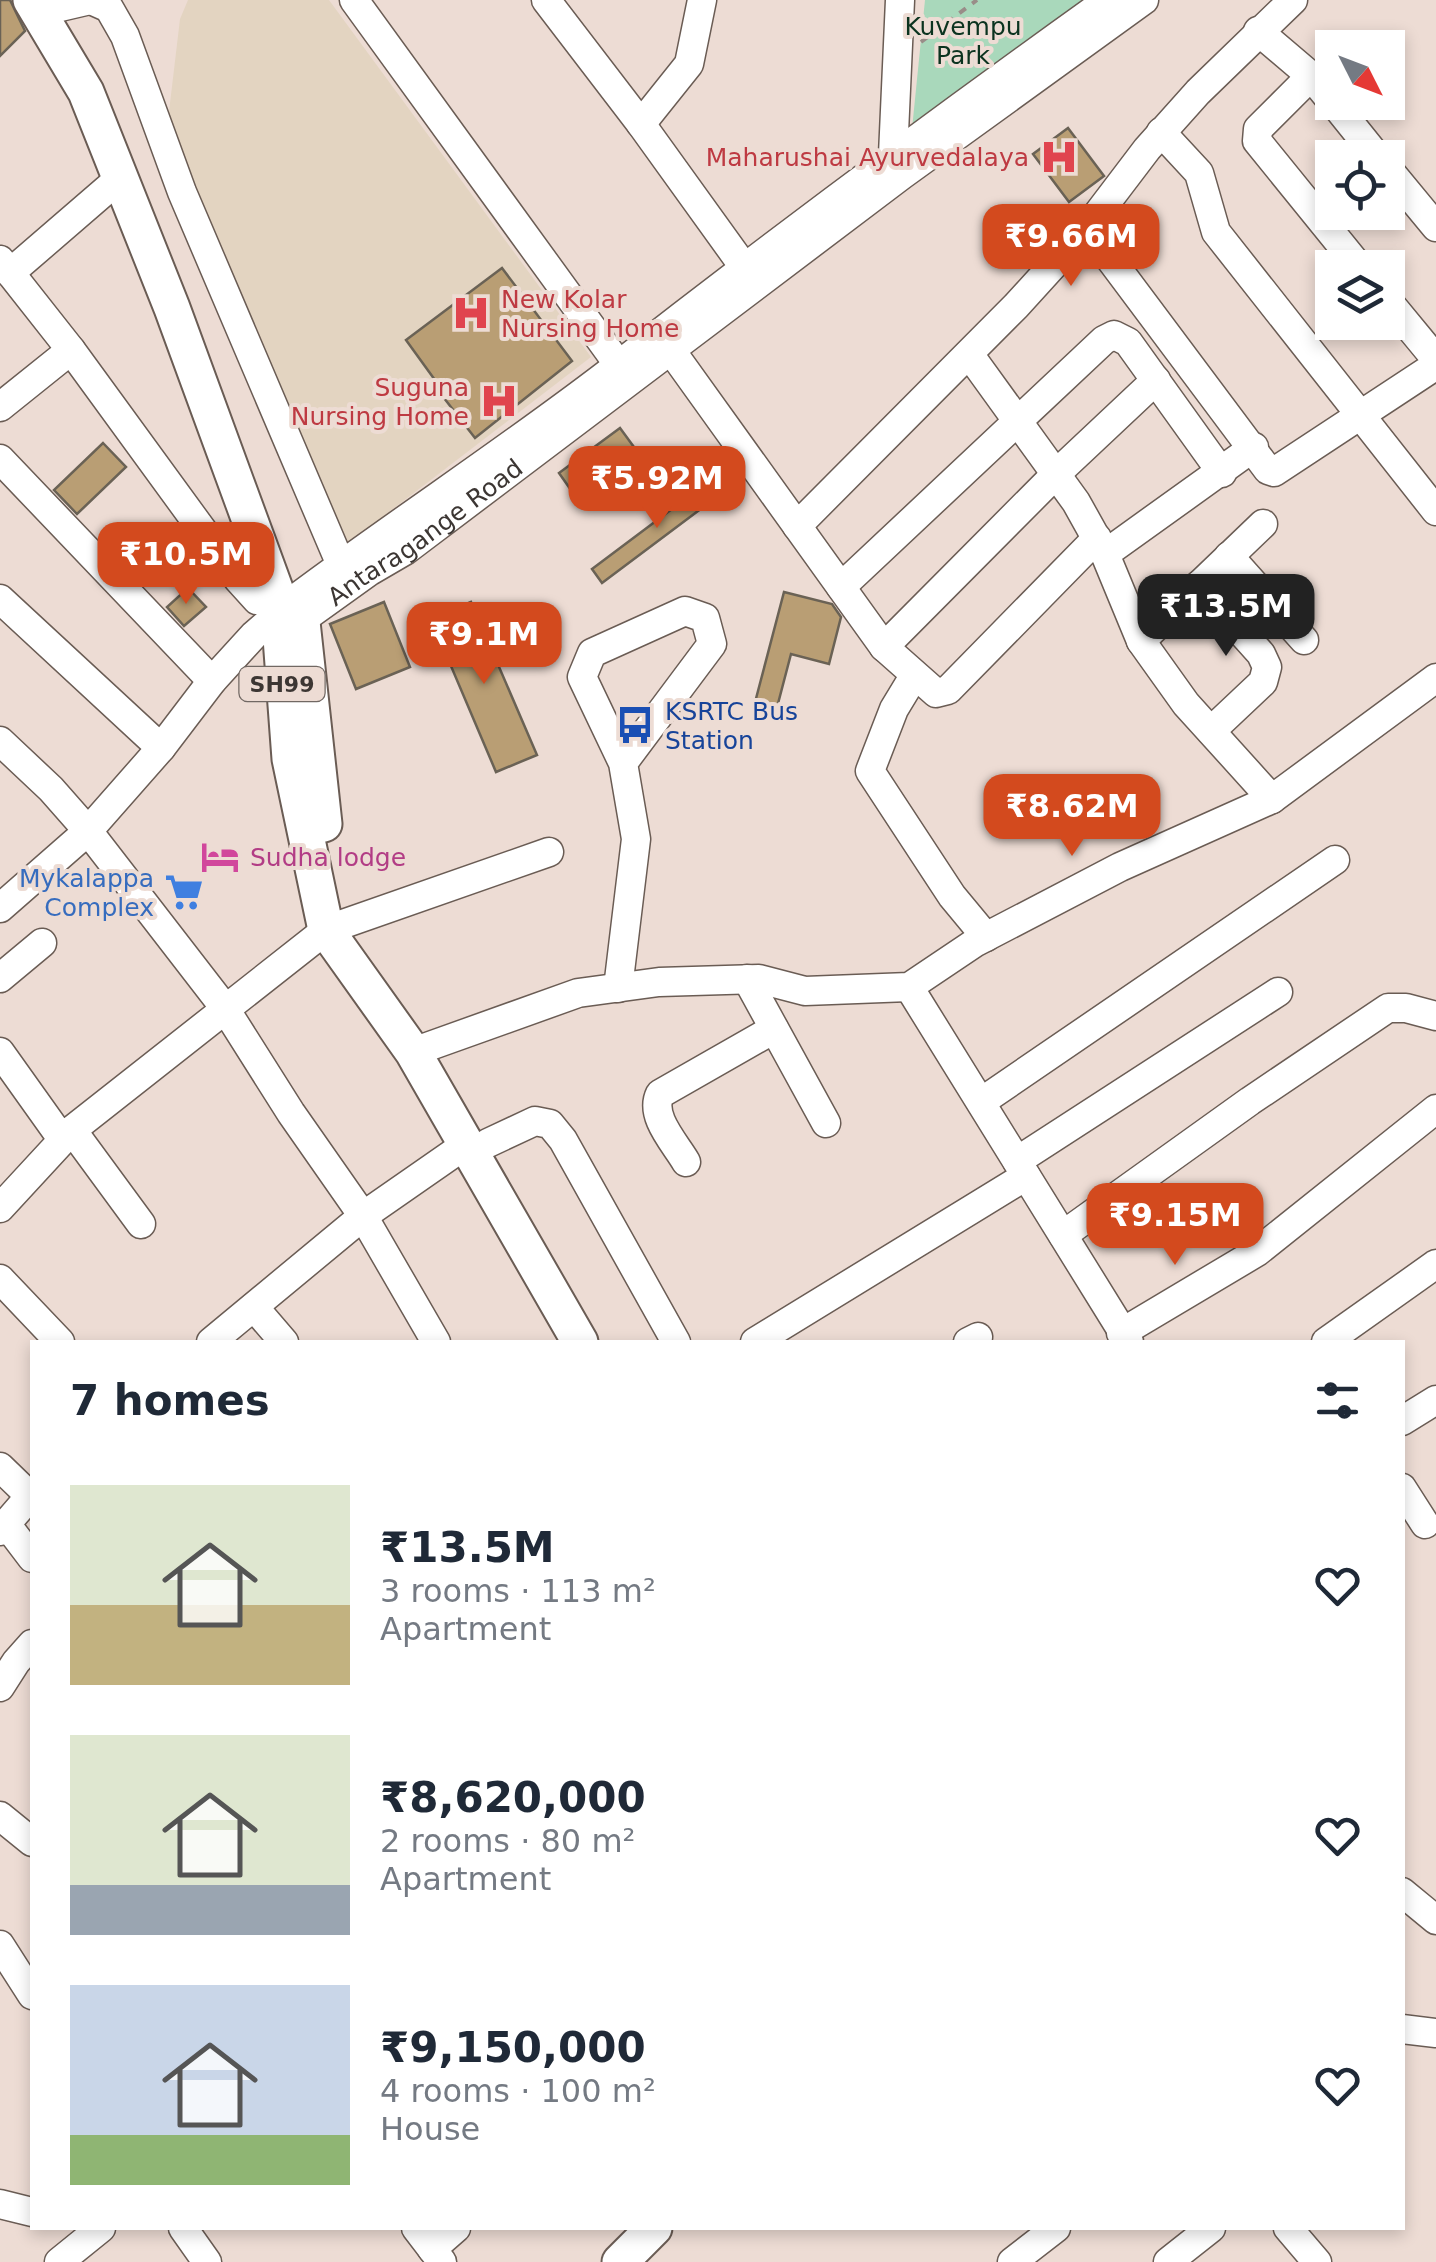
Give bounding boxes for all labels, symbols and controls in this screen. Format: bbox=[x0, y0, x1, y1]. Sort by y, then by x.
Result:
park label: Kuvempu Park bbox=[904, 12, 1022, 70]
north arrow bbox=[1315, 30, 1405, 120]
map controls bbox=[1315, 30, 1405, 340]
hospital icon: Maharushai Ayurvedalaya bbox=[1038, 136, 1080, 178]
button: locate bbox=[1315, 140, 1405, 230]
place label: Maharushai Ayurvedalaya bbox=[706, 143, 1029, 172]
pin: ₹9.66M bbox=[990, 204, 1152, 289]
text: ₹9.66M bbox=[1004, 217, 1138, 255]
button: layers bbox=[1315, 250, 1405, 340]
place label: New Kolar Nursing Home bbox=[501, 285, 679, 343]
hospital icon: New Kolar Nursing Home bbox=[450, 292, 492, 334]
place label: Suguna Nursing Home bbox=[291, 373, 469, 431]
hospital icon: Suguna Nursing Home bbox=[478, 380, 520, 422]
pin: ₹5.92M bbox=[576, 446, 738, 531]
street label: Antaragange Road bbox=[322, 453, 528, 612]
text: ₹5.92M bbox=[590, 459, 724, 497]
pin: ₹10.5M bbox=[105, 522, 267, 607]
text: ₹10.5M bbox=[119, 535, 253, 573]
pin: ₹13.5M bbox=[1145, 574, 1307, 659]
text: ₹13.5M bbox=[1159, 587, 1293, 625]
pin: ₹9.1M bbox=[414, 602, 554, 687]
text: ₹9.1M bbox=[429, 615, 539, 653]
road number: SH99 bbox=[240, 667, 324, 701]
place label: KSRTC Bus Station bbox=[665, 697, 798, 755]
bus stop icon: KSRTC Bus Station bbox=[614, 704, 656, 746]
pin: ₹8.62M bbox=[991, 774, 1153, 859]
text: ₹8.62M bbox=[1005, 787, 1139, 825]
hotel icon: Sudha lodge bbox=[199, 836, 241, 878]
place label: Sudha lodge bbox=[250, 843, 406, 872]
place label: Mykalappa Complex bbox=[19, 864, 154, 922]
supermarket icon: Mykalappa Complex bbox=[163, 871, 205, 913]
pin: ₹9.15M bbox=[1094, 1183, 1256, 1268]
text: ₹9.15M bbox=[1108, 1196, 1242, 1234]
icon: filters bbox=[1310, 1373, 1365, 1428]
text: 7 homes bbox=[70, 1376, 270, 1425]
text: ₹13.5M bbox=[380, 1523, 555, 1572]
icon: home bbox=[150, 1525, 270, 1645]
icon: heart bbox=[1310, 1558, 1365, 1613]
text: 3 rooms · 113 m² bbox=[380, 1572, 656, 1610]
text: Apartment bbox=[380, 1610, 551, 1648]
text: ₹8,620,000 bbox=[380, 1773, 646, 1822]
icon: home bbox=[150, 1775, 270, 1895]
icon: heart bbox=[1310, 1808, 1365, 1863]
text: 2 rooms · 80 m² bbox=[380, 1822, 635, 1860]
text: Apartment bbox=[380, 1860, 551, 1898]
text: ₹9,150,000 bbox=[380, 2023, 646, 2072]
icon: home bbox=[150, 2025, 270, 2145]
icon: heart bbox=[1310, 2058, 1365, 2113]
text: 4 rooms · 100 m² bbox=[380, 2072, 656, 2110]
text: House bbox=[380, 2110, 480, 2148]

